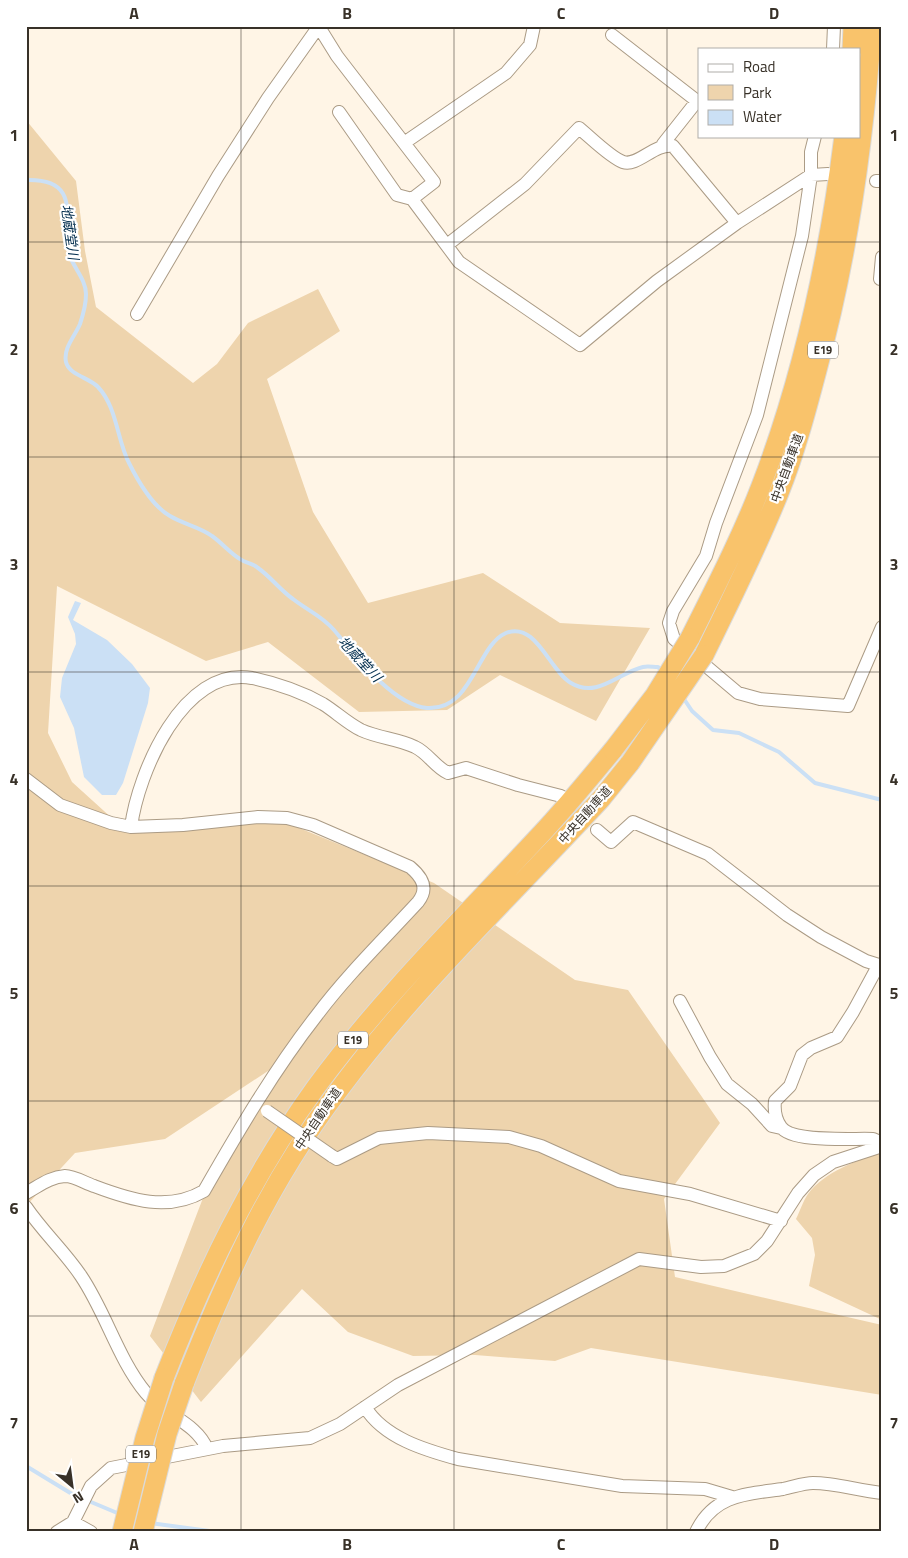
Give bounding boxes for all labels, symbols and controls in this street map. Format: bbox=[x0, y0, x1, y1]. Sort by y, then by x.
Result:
text: A bbox=[129, 1, 139, 25]
text: B bbox=[342, 1, 352, 25]
text: C bbox=[557, 1, 566, 25]
text: D bbox=[769, 1, 779, 25]
legend bbox=[698, 48, 860, 138]
text: Road bbox=[743, 55, 775, 78]
text: Park bbox=[743, 81, 772, 104]
text: Water bbox=[743, 105, 782, 128]
text: 1 bbox=[10, 123, 18, 147]
text: 1 bbox=[890, 123, 898, 147]
water label: 地蔵堂川 bbox=[56, 203, 85, 263]
text: 2 bbox=[10, 337, 18, 361]
text: 2 bbox=[890, 337, 898, 361]
road number: E19 bbox=[808, 342, 838, 358]
street label: 中央自動車道 bbox=[765, 431, 808, 505]
text: 3 bbox=[10, 552, 18, 576]
text: 3 bbox=[890, 552, 898, 576]
water label: 地蔵堂川 bbox=[334, 631, 389, 688]
text: 4 bbox=[10, 767, 19, 791]
text: 4 bbox=[890, 767, 899, 791]
street label: 中央自動車道 bbox=[553, 782, 616, 848]
text: 5 bbox=[10, 981, 19, 1005]
text: 5 bbox=[890, 981, 899, 1005]
road number: E19 bbox=[338, 1032, 368, 1048]
street label: 中央自動車道 bbox=[290, 1084, 346, 1154]
text: 6 bbox=[10, 1196, 19, 1220]
text: 6 bbox=[890, 1196, 899, 1220]
text: 7 bbox=[10, 1411, 18, 1435]
text: 7 bbox=[890, 1411, 898, 1435]
road number: E19 bbox=[126, 1446, 156, 1462]
north arrow bbox=[48, 1460, 98, 1510]
text: N bbox=[69, 1486, 88, 1509]
text: A bbox=[129, 1532, 139, 1556]
text: B bbox=[342, 1532, 352, 1556]
text: C bbox=[557, 1532, 566, 1556]
text: D bbox=[769, 1532, 779, 1556]

